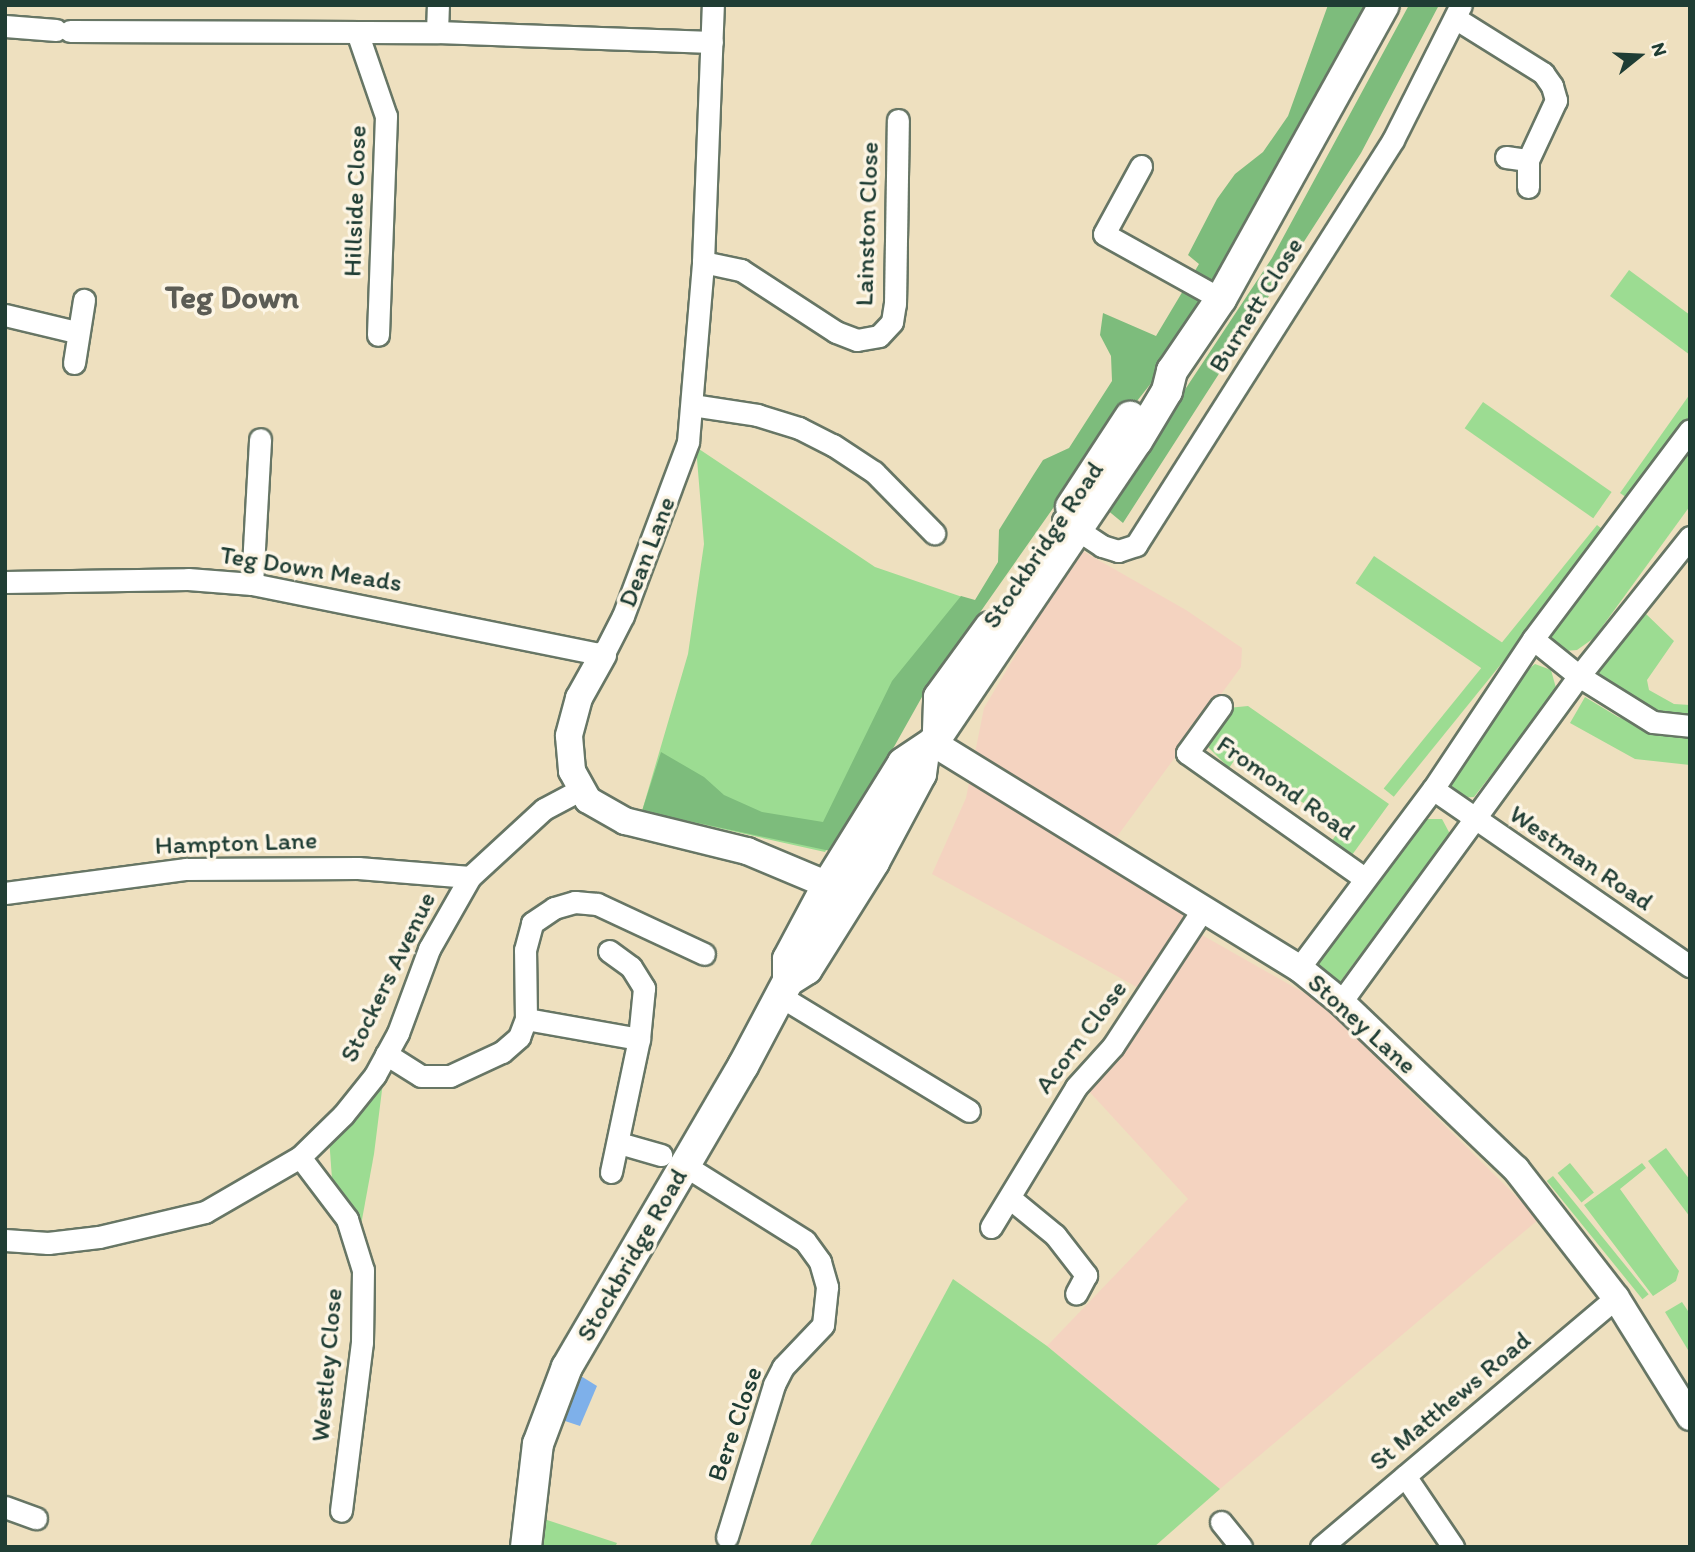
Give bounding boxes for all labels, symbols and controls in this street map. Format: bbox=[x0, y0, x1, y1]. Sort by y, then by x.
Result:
north arrow bbox=[1604, 21, 1674, 91]
text: N bbox=[1647, 40, 1672, 59]
street label: Hillside Close bbox=[337, 125, 373, 277]
street label: Lainston Close bbox=[849, 141, 885, 307]
street label: Burnett Close bbox=[1202, 232, 1310, 378]
district label: Teg Down bbox=[165, 277, 299, 317]
street label: Stockbridge Road bbox=[976, 456, 1110, 634]
street label: Dean Lane bbox=[612, 492, 682, 612]
street label: Teg Down Meads bbox=[218, 539, 404, 599]
street label: Fromond Road bbox=[1211, 729, 1361, 847]
street label: Westman Road bbox=[1503, 799, 1659, 917]
street label: Hampton Lane bbox=[154, 825, 318, 861]
street label: Stockers Avenue bbox=[334, 887, 442, 1067]
street label: Stoney Lane bbox=[1301, 967, 1423, 1081]
street label: Acorn Close bbox=[1028, 974, 1134, 1100]
street label: Stockbridge Road bbox=[570, 1163, 694, 1347]
street label: Westley Close bbox=[305, 1287, 349, 1443]
street label: St Matthews Road bbox=[1363, 1325, 1537, 1477]
street label: Bere Close bbox=[701, 1363, 769, 1485]

